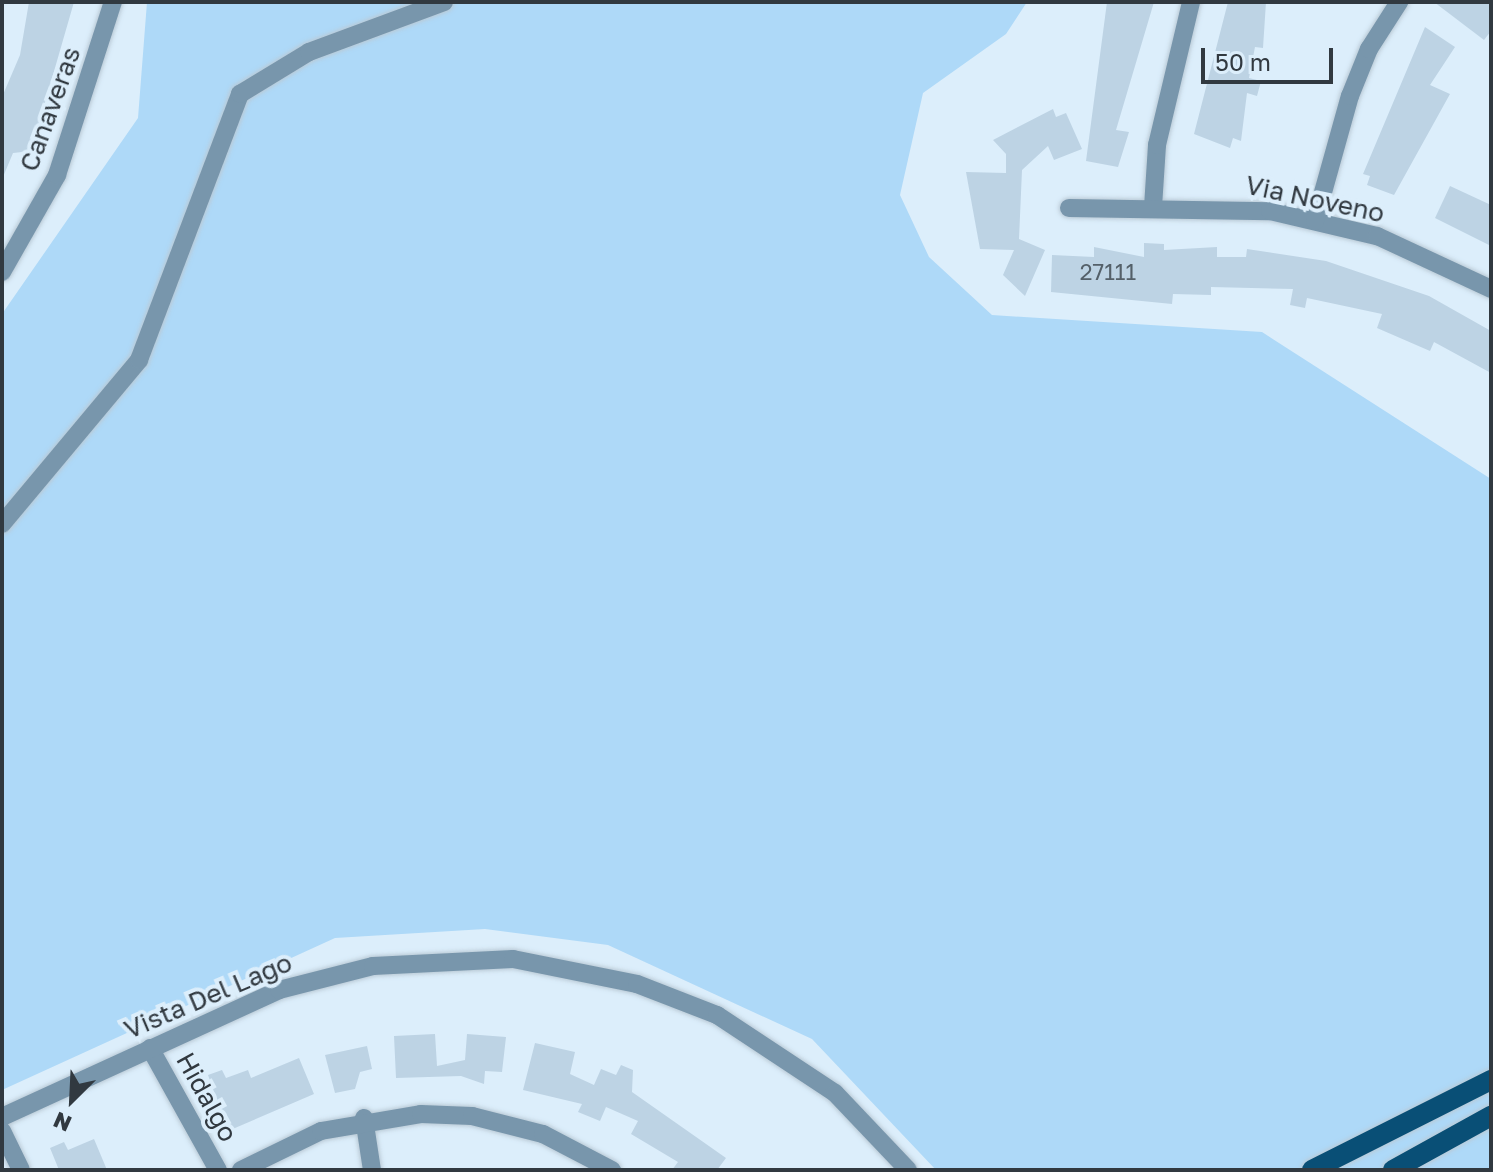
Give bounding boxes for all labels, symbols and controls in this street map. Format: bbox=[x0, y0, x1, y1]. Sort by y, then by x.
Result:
scale bar bbox=[1205, 32, 1337, 82]
street label: Canaveras bbox=[13, 43, 87, 175]
text: 50 m bbox=[1215, 47, 1271, 76]
street label: Via Noveno bbox=[1243, 169, 1387, 229]
house number: 27111 bbox=[1080, 259, 1136, 285]
street label: Vista Del Lago bbox=[119, 947, 297, 1045]
street label: Hidalgo bbox=[170, 1047, 244, 1147]
north arrow bbox=[32, 1060, 112, 1140]
text: N bbox=[49, 1107, 75, 1138]

